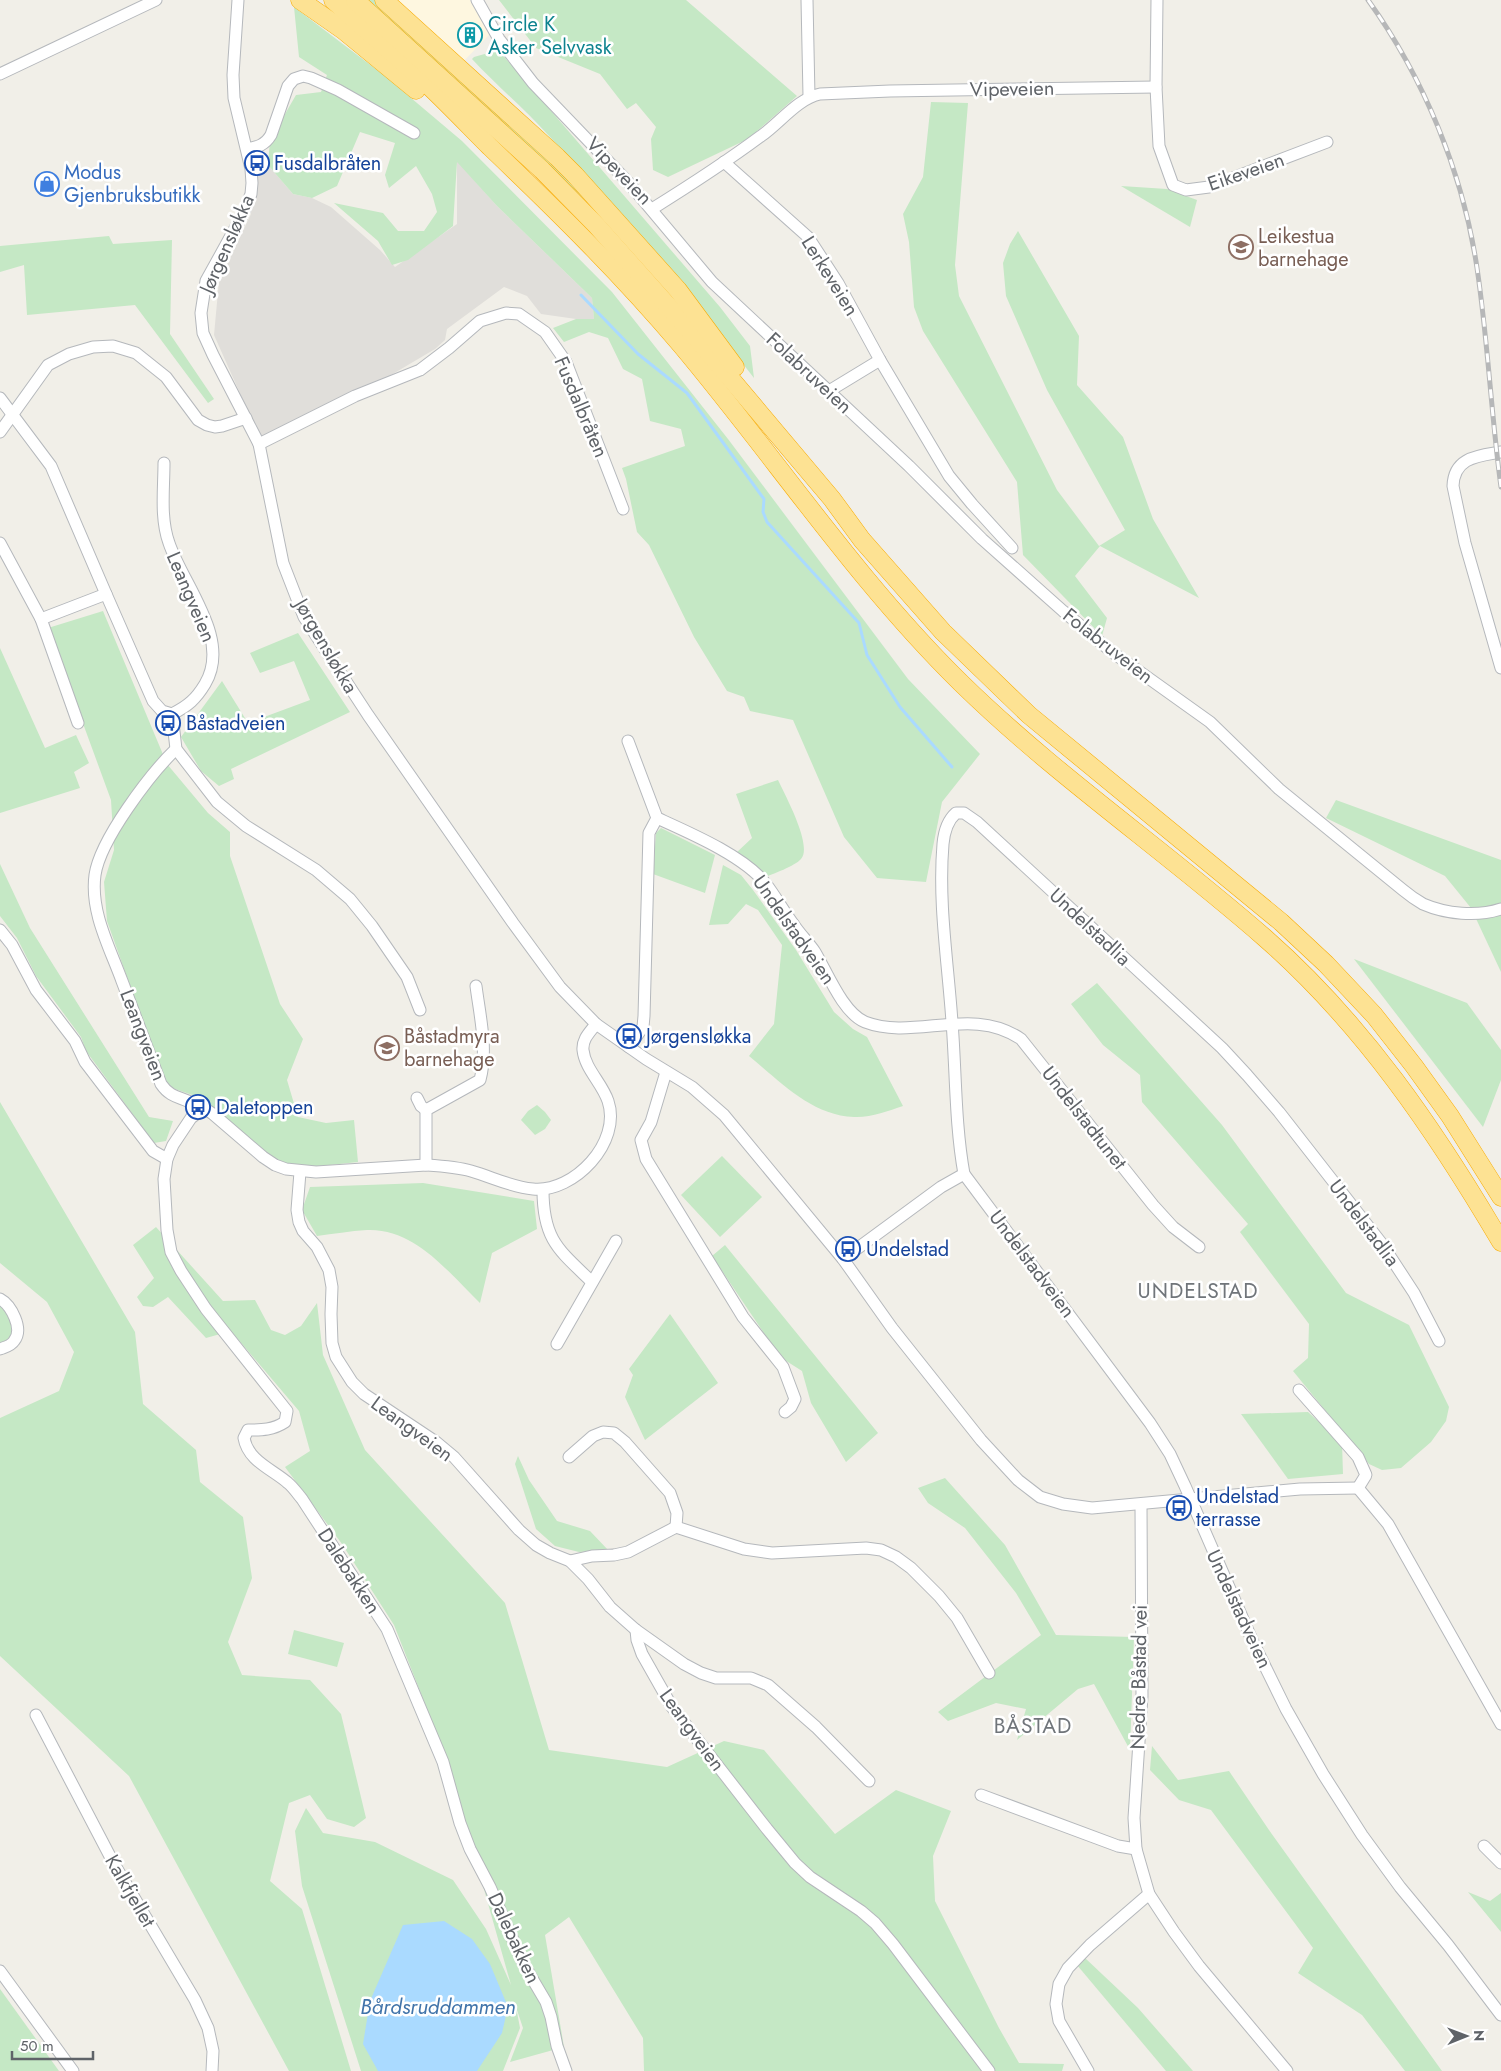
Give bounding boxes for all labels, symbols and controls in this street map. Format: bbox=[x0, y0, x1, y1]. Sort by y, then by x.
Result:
place label: Circle K Asker Selvvask bbox=[488, 10, 612, 62]
building icon: Circle K Asker Selvvask bbox=[457, 22, 483, 48]
street label: Vipeveien bbox=[969, 74, 1055, 104]
street label: Vipeveien bbox=[579, 130, 659, 212]
street label: Eikeveien bbox=[1204, 145, 1288, 199]
place label: Fusdalbråten bbox=[274, 149, 381, 178]
bus stop icon: Fusdalbråten bbox=[244, 150, 270, 176]
place label: Modus Gjenbruksbutikk bbox=[64, 158, 201, 210]
shop icon: Modus Gjenbruksbutikk bbox=[34, 171, 60, 197]
street label: Jørgensløkka bbox=[191, 190, 262, 301]
place label: Leikestua barnehage bbox=[1258, 222, 1349, 274]
street label: Lerkeveien bbox=[794, 230, 866, 322]
school or university icon: Leikestua barnehage bbox=[1228, 234, 1254, 260]
street label: Folabruveien bbox=[760, 326, 858, 420]
street label: Fusdalbråten bbox=[547, 352, 615, 462]
street label: Leangveien bbox=[159, 547, 223, 647]
street label: Jørgensløkka bbox=[286, 591, 365, 699]
street label: Folabruveien bbox=[1056, 601, 1160, 691]
place label: Båstadveien bbox=[186, 709, 286, 738]
bus stop icon: Båstadveien bbox=[155, 710, 181, 736]
street label: Undelstadveien bbox=[745, 869, 843, 991]
street label: Undelstadlia bbox=[1043, 881, 1137, 973]
street label: Leangveien bbox=[112, 985, 174, 1085]
place label: Båstadmyra barnehage bbox=[404, 1022, 500, 1074]
place label: Jørgensløkka bbox=[643, 1022, 751, 1051]
bus stop icon: Jørgensløkka bbox=[616, 1023, 642, 1049]
school or university icon: Båstadmyra barnehage bbox=[374, 1035, 400, 1061]
street label: Undelstadtunet bbox=[1034, 1060, 1134, 1176]
place label: Daletoppen bbox=[216, 1093, 313, 1122]
bus stop icon: Daletoppen bbox=[185, 1094, 211, 1120]
street label: Undelstadlia bbox=[1322, 1173, 1406, 1273]
street label: Undelstadveien bbox=[982, 1204, 1082, 1324]
place label: Undelstad bbox=[866, 1235, 949, 1264]
bus stop icon: Undelstad bbox=[835, 1236, 861, 1262]
district label: UNDELSTAD bbox=[1137, 1276, 1259, 1306]
street label: Leangveien bbox=[365, 1389, 459, 1469]
place label: Undelstad terrasse bbox=[1196, 1482, 1279, 1534]
bus stop icon: Undelstad terrasse bbox=[1166, 1495, 1192, 1521]
street label: Dalebakken bbox=[310, 1522, 388, 1620]
street label: Undelstadveien bbox=[1199, 1545, 1279, 1673]
street label: Nedre Båstad vei bbox=[1123, 1604, 1155, 1750]
street label: Leangveien bbox=[652, 1683, 732, 1777]
district label: BÅSTAD bbox=[994, 1711, 1072, 1741]
street label: Kalkfjellet bbox=[98, 1849, 163, 1933]
street label: Dalebakken bbox=[480, 1888, 548, 1988]
water label: Bårdsruddammen bbox=[360, 1992, 516, 2022]
north arrow bbox=[1441, 2011, 1491, 2061]
scale bar bbox=[12, 2028, 94, 2060]
text: N bbox=[1469, 2030, 1489, 2042]
text: 50 m bbox=[20, 2035, 54, 2057]

